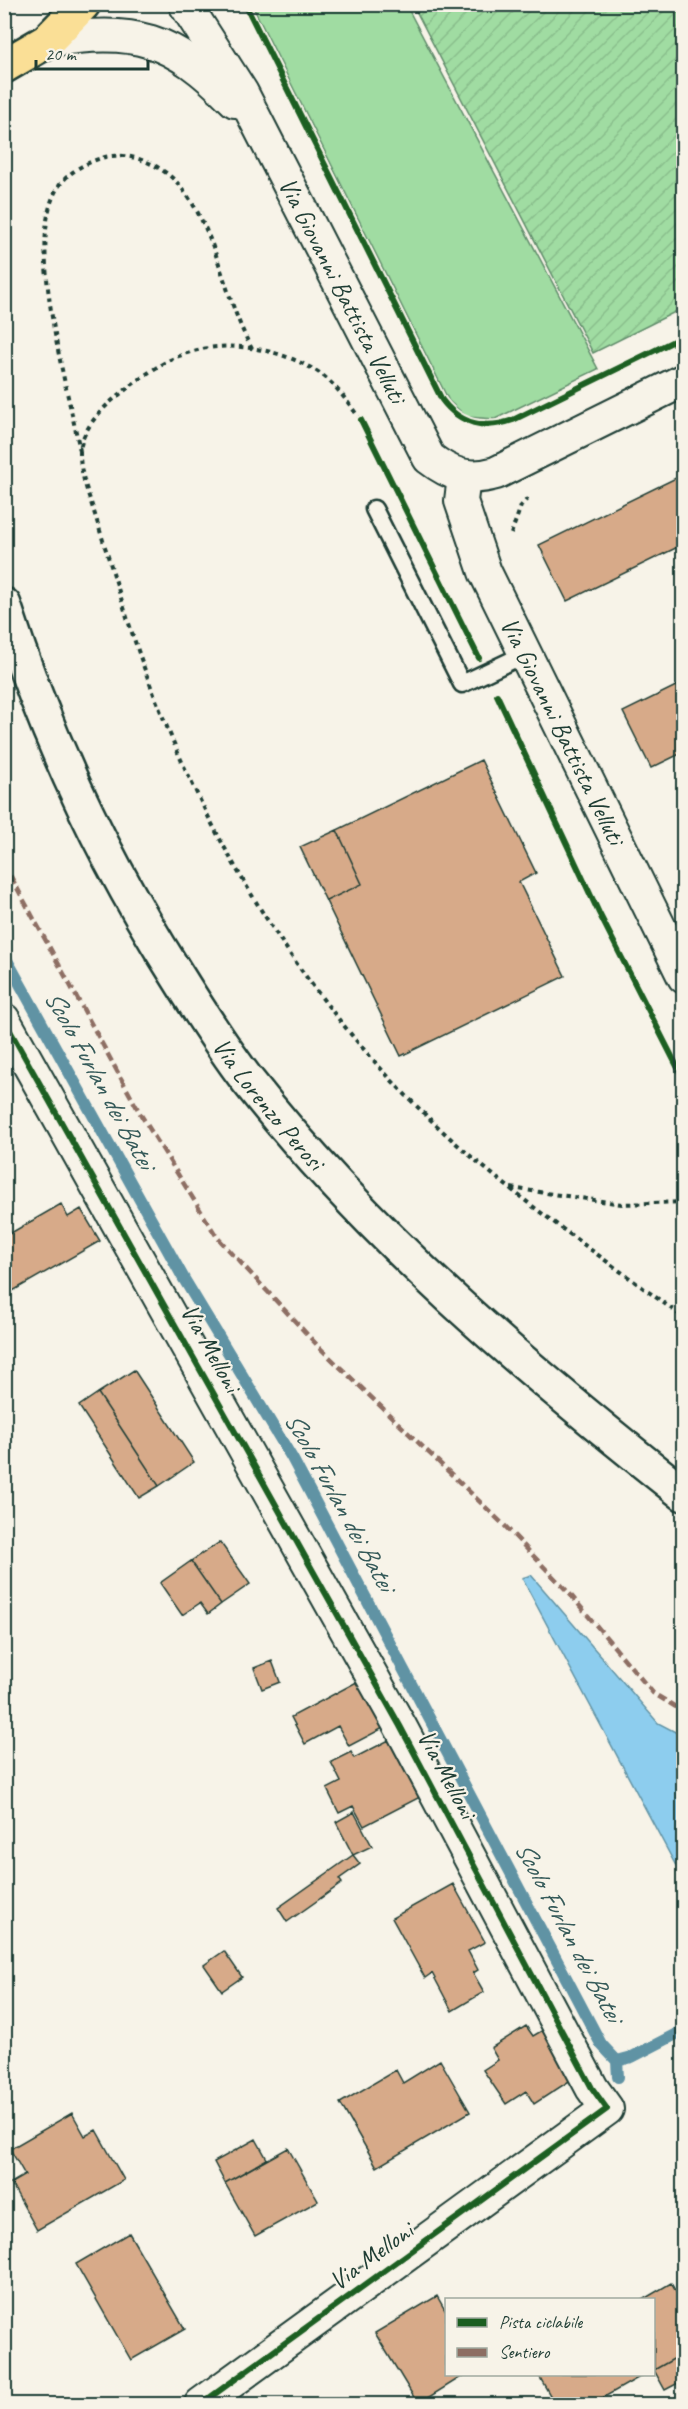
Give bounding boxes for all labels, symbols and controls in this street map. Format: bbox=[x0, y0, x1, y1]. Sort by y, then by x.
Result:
scale bar bbox=[36, 33, 148, 71]
text: 20 m bbox=[45, 43, 78, 65]
street label: Via Giovanni Battista Velluti bbox=[271, 172, 416, 411]
street label: Via Giovanni Battista Velluti bbox=[493, 612, 634, 853]
water label: Scolo Furlan dei Batei bbox=[37, 984, 166, 1180]
street label: Via Lorenzo Perosi bbox=[206, 1031, 334, 1179]
street label: Via Melloni bbox=[173, 1298, 250, 1401]
water label: Scolo Furlan dei Batei bbox=[277, 1406, 406, 1602]
street label: Via Melloni bbox=[410, 1724, 486, 1827]
water label: Scolo Furlan dei Batei bbox=[507, 1835, 634, 2033]
street label: Via Melloni bbox=[322, 2213, 422, 2298]
legend bbox=[445, 2298, 655, 2376]
text: Pista ciclabile bbox=[499, 2311, 583, 2333]
text: Sentiero bbox=[499, 2341, 551, 2363]

